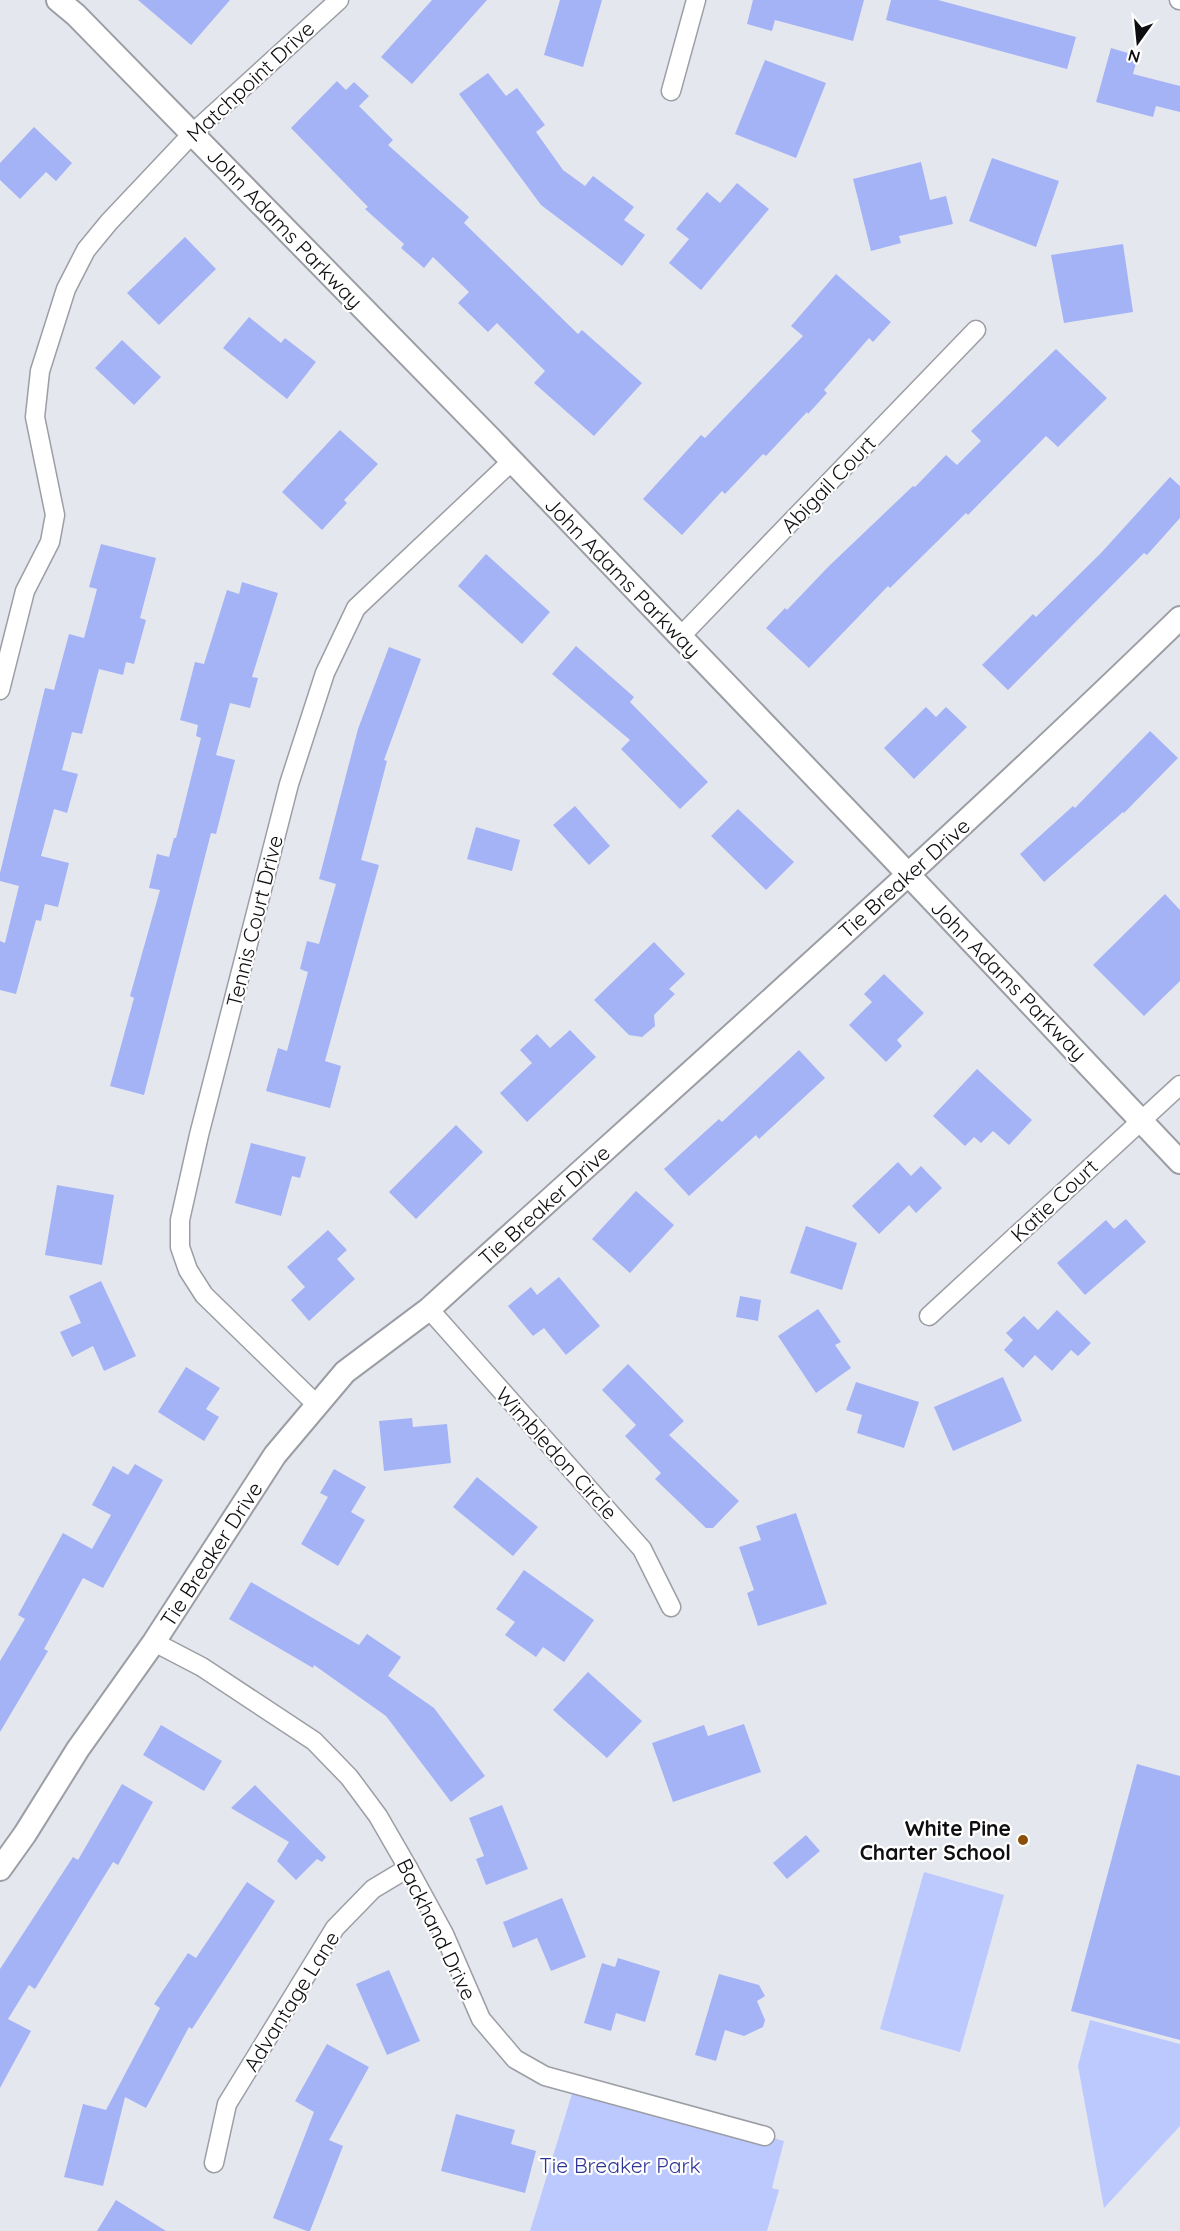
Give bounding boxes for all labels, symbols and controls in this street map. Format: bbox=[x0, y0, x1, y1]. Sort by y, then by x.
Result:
north arrow bbox=[1108, 12, 1168, 72]
street label: Matchpoint Drive bbox=[181, 15, 319, 147]
text: N bbox=[1126, 45, 1142, 68]
street label: John Adams Parkway bbox=[202, 142, 368, 314]
street label: Abigail Court bbox=[775, 430, 881, 538]
street label: John Adams Parkway bbox=[540, 491, 706, 663]
street label: Tie Breaker Drive bbox=[833, 812, 975, 944]
street label: Tennis Court Drive bbox=[220, 832, 288, 1010]
street label: John Adams Parkway bbox=[926, 894, 1092, 1066]
street label: Tie Breaker Drive bbox=[473, 1139, 615, 1271]
street label: Katie Court bbox=[1005, 1153, 1103, 1247]
street label: Wimbledon Circle bbox=[491, 1381, 623, 1525]
street label: Tie Breaker Drive bbox=[154, 1477, 268, 1631]
place label: White Pine Charter School bbox=[860, 1815, 1011, 1865]
marker: White Pine Charter School bbox=[1016, 1833, 1030, 1847]
street label: Backhand Drive bbox=[392, 1854, 482, 2004]
street label: Advantage Lane bbox=[238, 1926, 344, 2076]
park label: Tie Breaker Park bbox=[539, 2152, 701, 2178]

